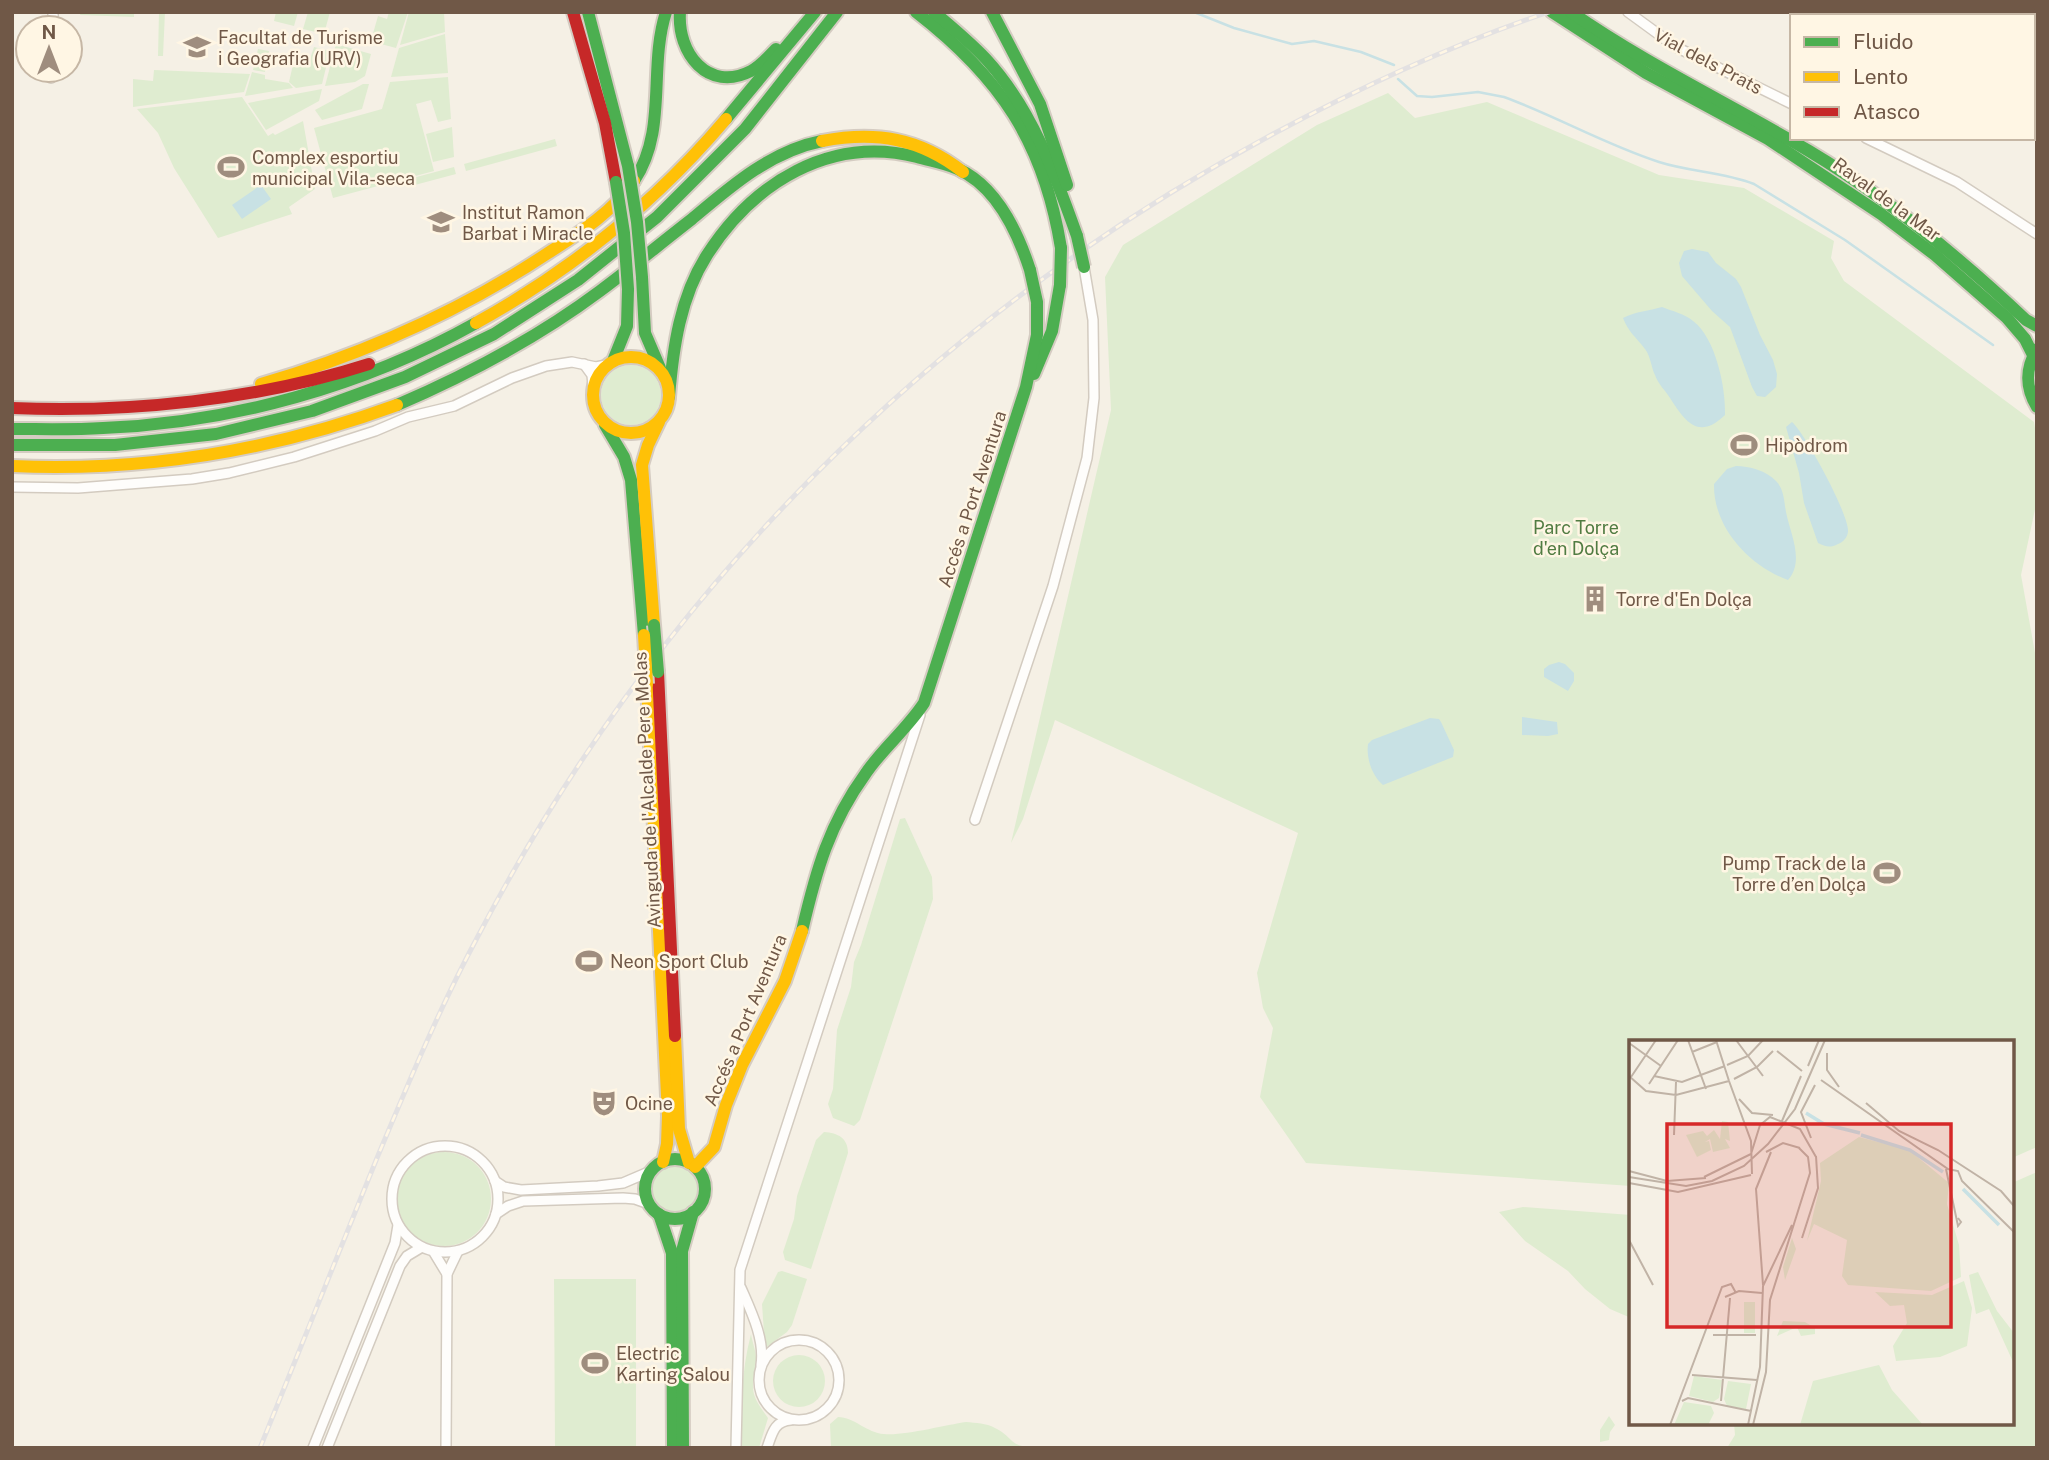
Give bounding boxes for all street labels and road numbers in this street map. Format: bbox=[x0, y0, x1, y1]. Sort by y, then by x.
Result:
street label: Vial dels Prats bbox=[1650, 24, 1766, 98]
street label: Raval de la Mar bbox=[1829, 153, 1945, 245]
street label: Accés a Port Aventura bbox=[934, 408, 1010, 590]
street label: Avinguda de l'Alcalde Pere Molas bbox=[629, 651, 665, 929]
street label: Accés a Port Aventura bbox=[699, 931, 791, 1109]

